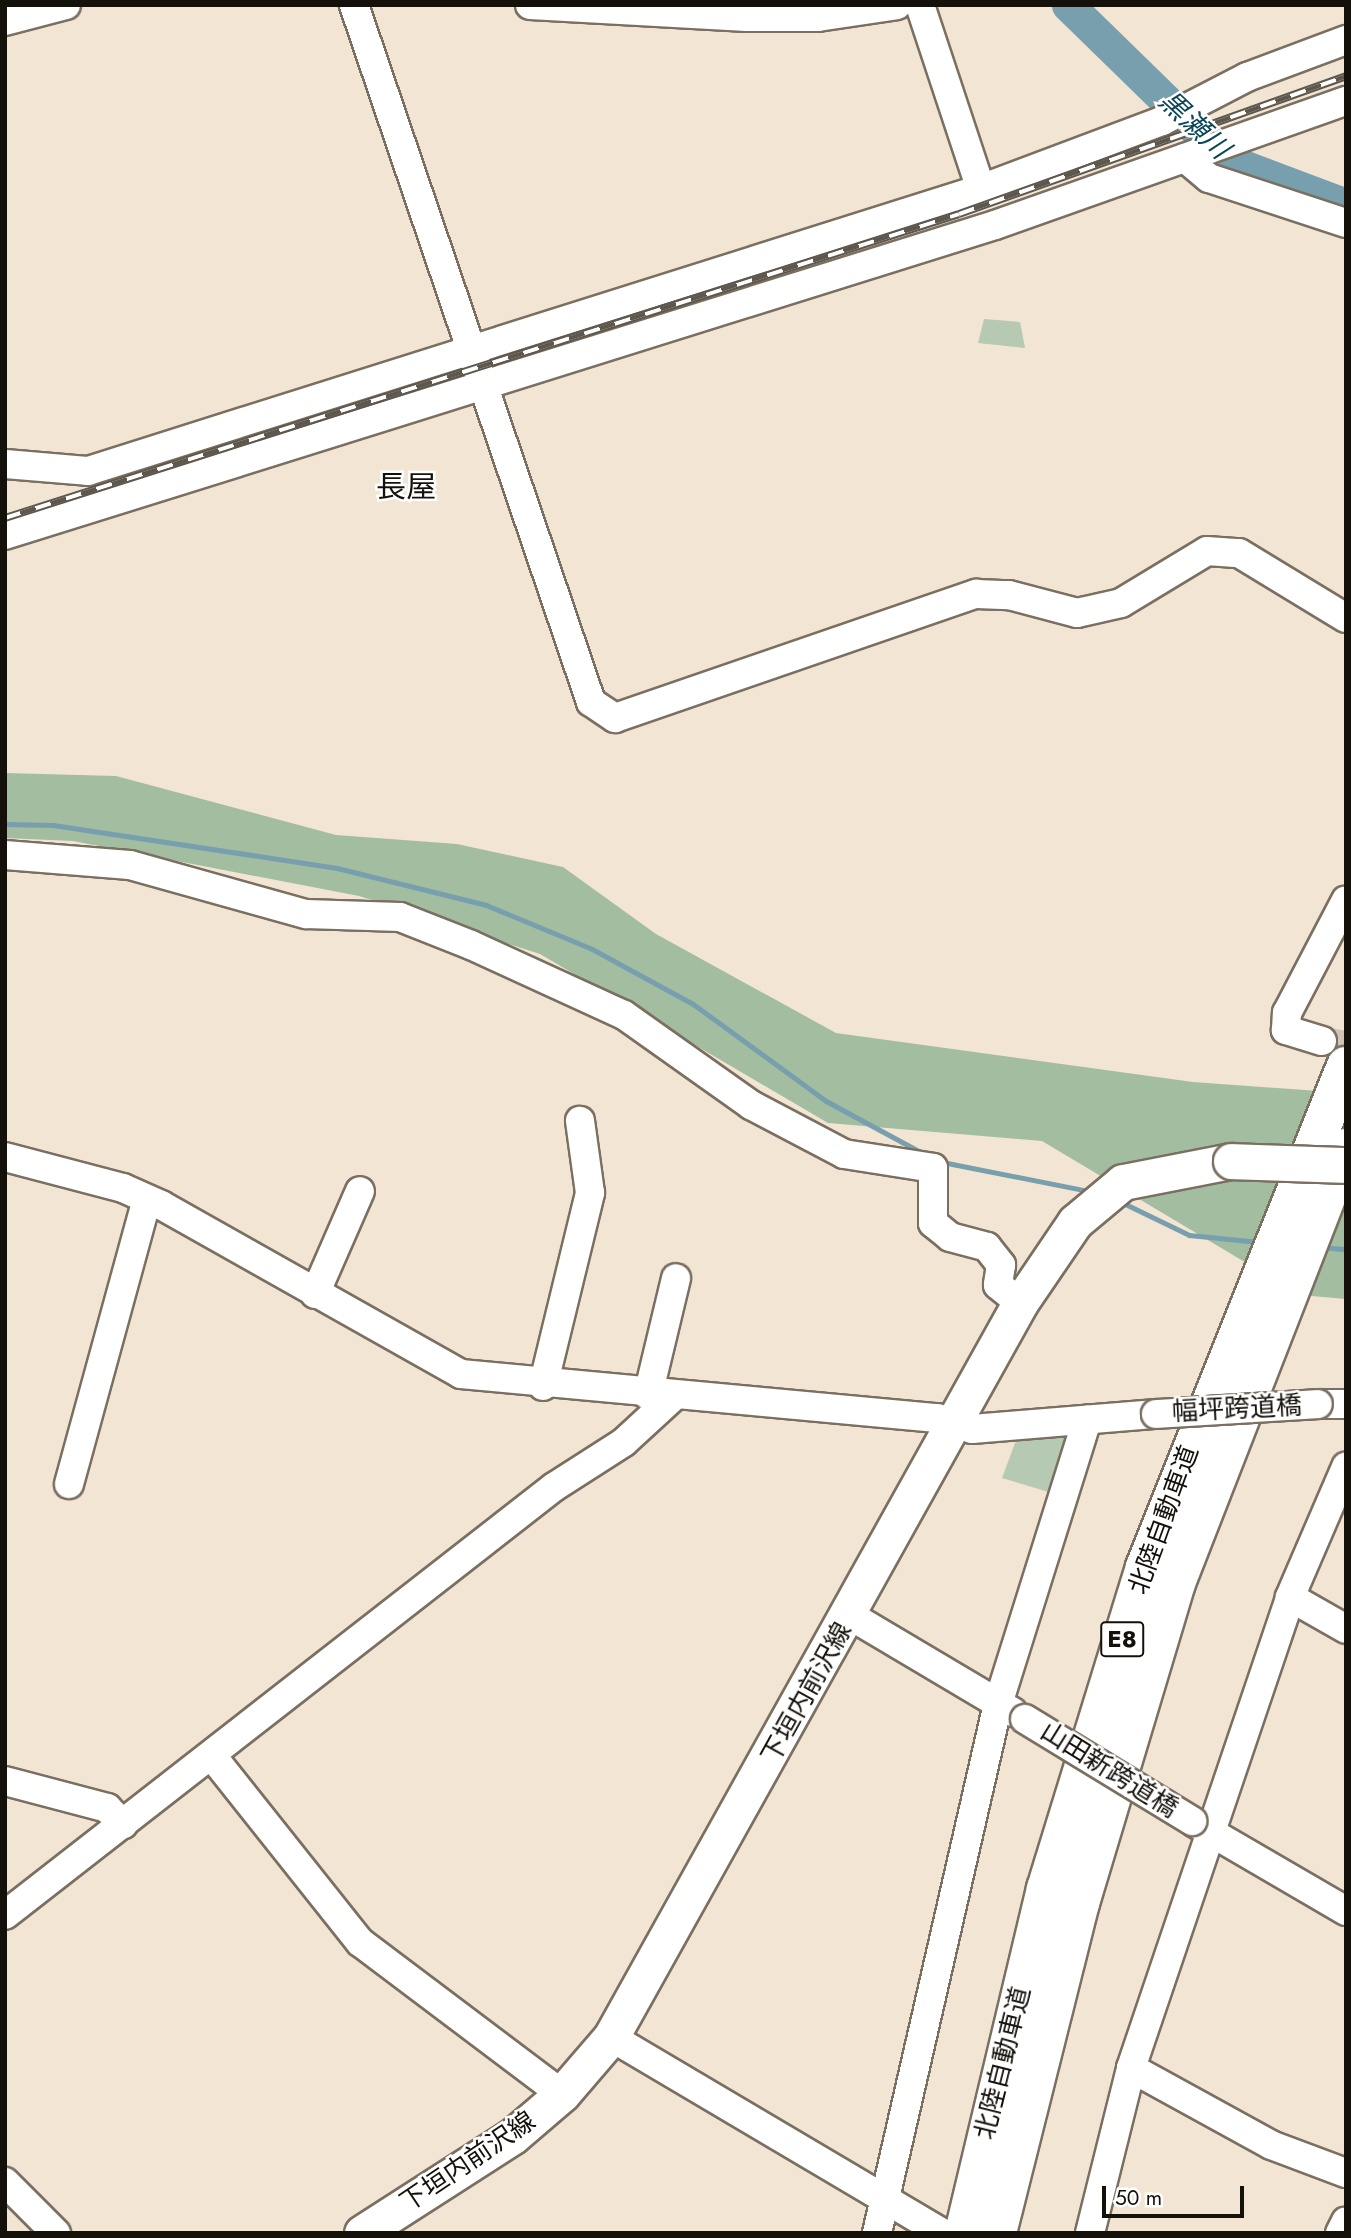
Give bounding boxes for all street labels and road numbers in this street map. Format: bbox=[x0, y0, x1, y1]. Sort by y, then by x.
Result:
street label: 幅坪跨道橋 bbox=[1171, 1390, 1303, 1428]
street label: 北陸自動車道 bbox=[1123, 1441, 1205, 1599]
street label: 下垣内前沢線 bbox=[756, 1617, 858, 1769]
road number: E8 bbox=[1099, 1618, 1145, 1660]
street label: 山田新跨道橋 bbox=[1035, 1715, 1183, 1825]
street label: 北陸自動車道 bbox=[969, 1984, 1037, 2142]
street label: 下垣内前沢線 bbox=[395, 2105, 541, 2219]

